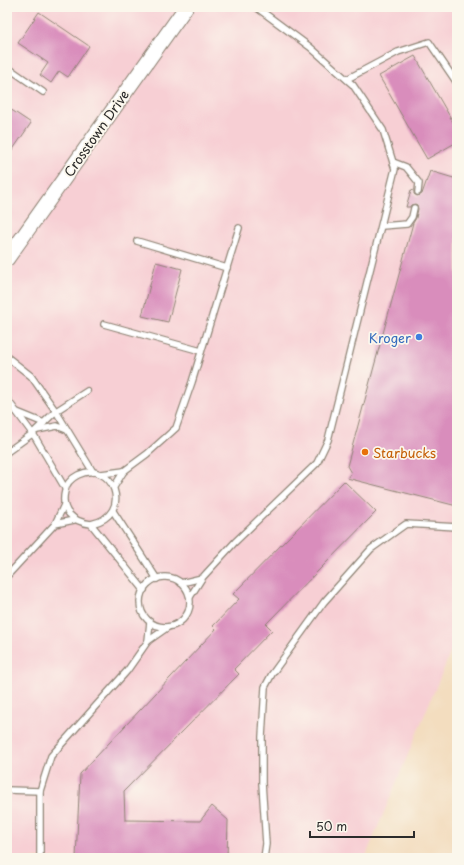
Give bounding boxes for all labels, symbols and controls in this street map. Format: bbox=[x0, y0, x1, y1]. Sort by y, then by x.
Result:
street label: Crosstown Drive bbox=[59, 86, 133, 180]
place label: Kroger bbox=[369, 328, 412, 347]
marker: Kroger bbox=[414, 332, 424, 342]
place label: Starbucks bbox=[373, 443, 436, 462]
marker: Starbucks bbox=[360, 447, 370, 457]
scale bar bbox=[310, 813, 414, 839]
text: 50 m bbox=[316, 817, 347, 835]

